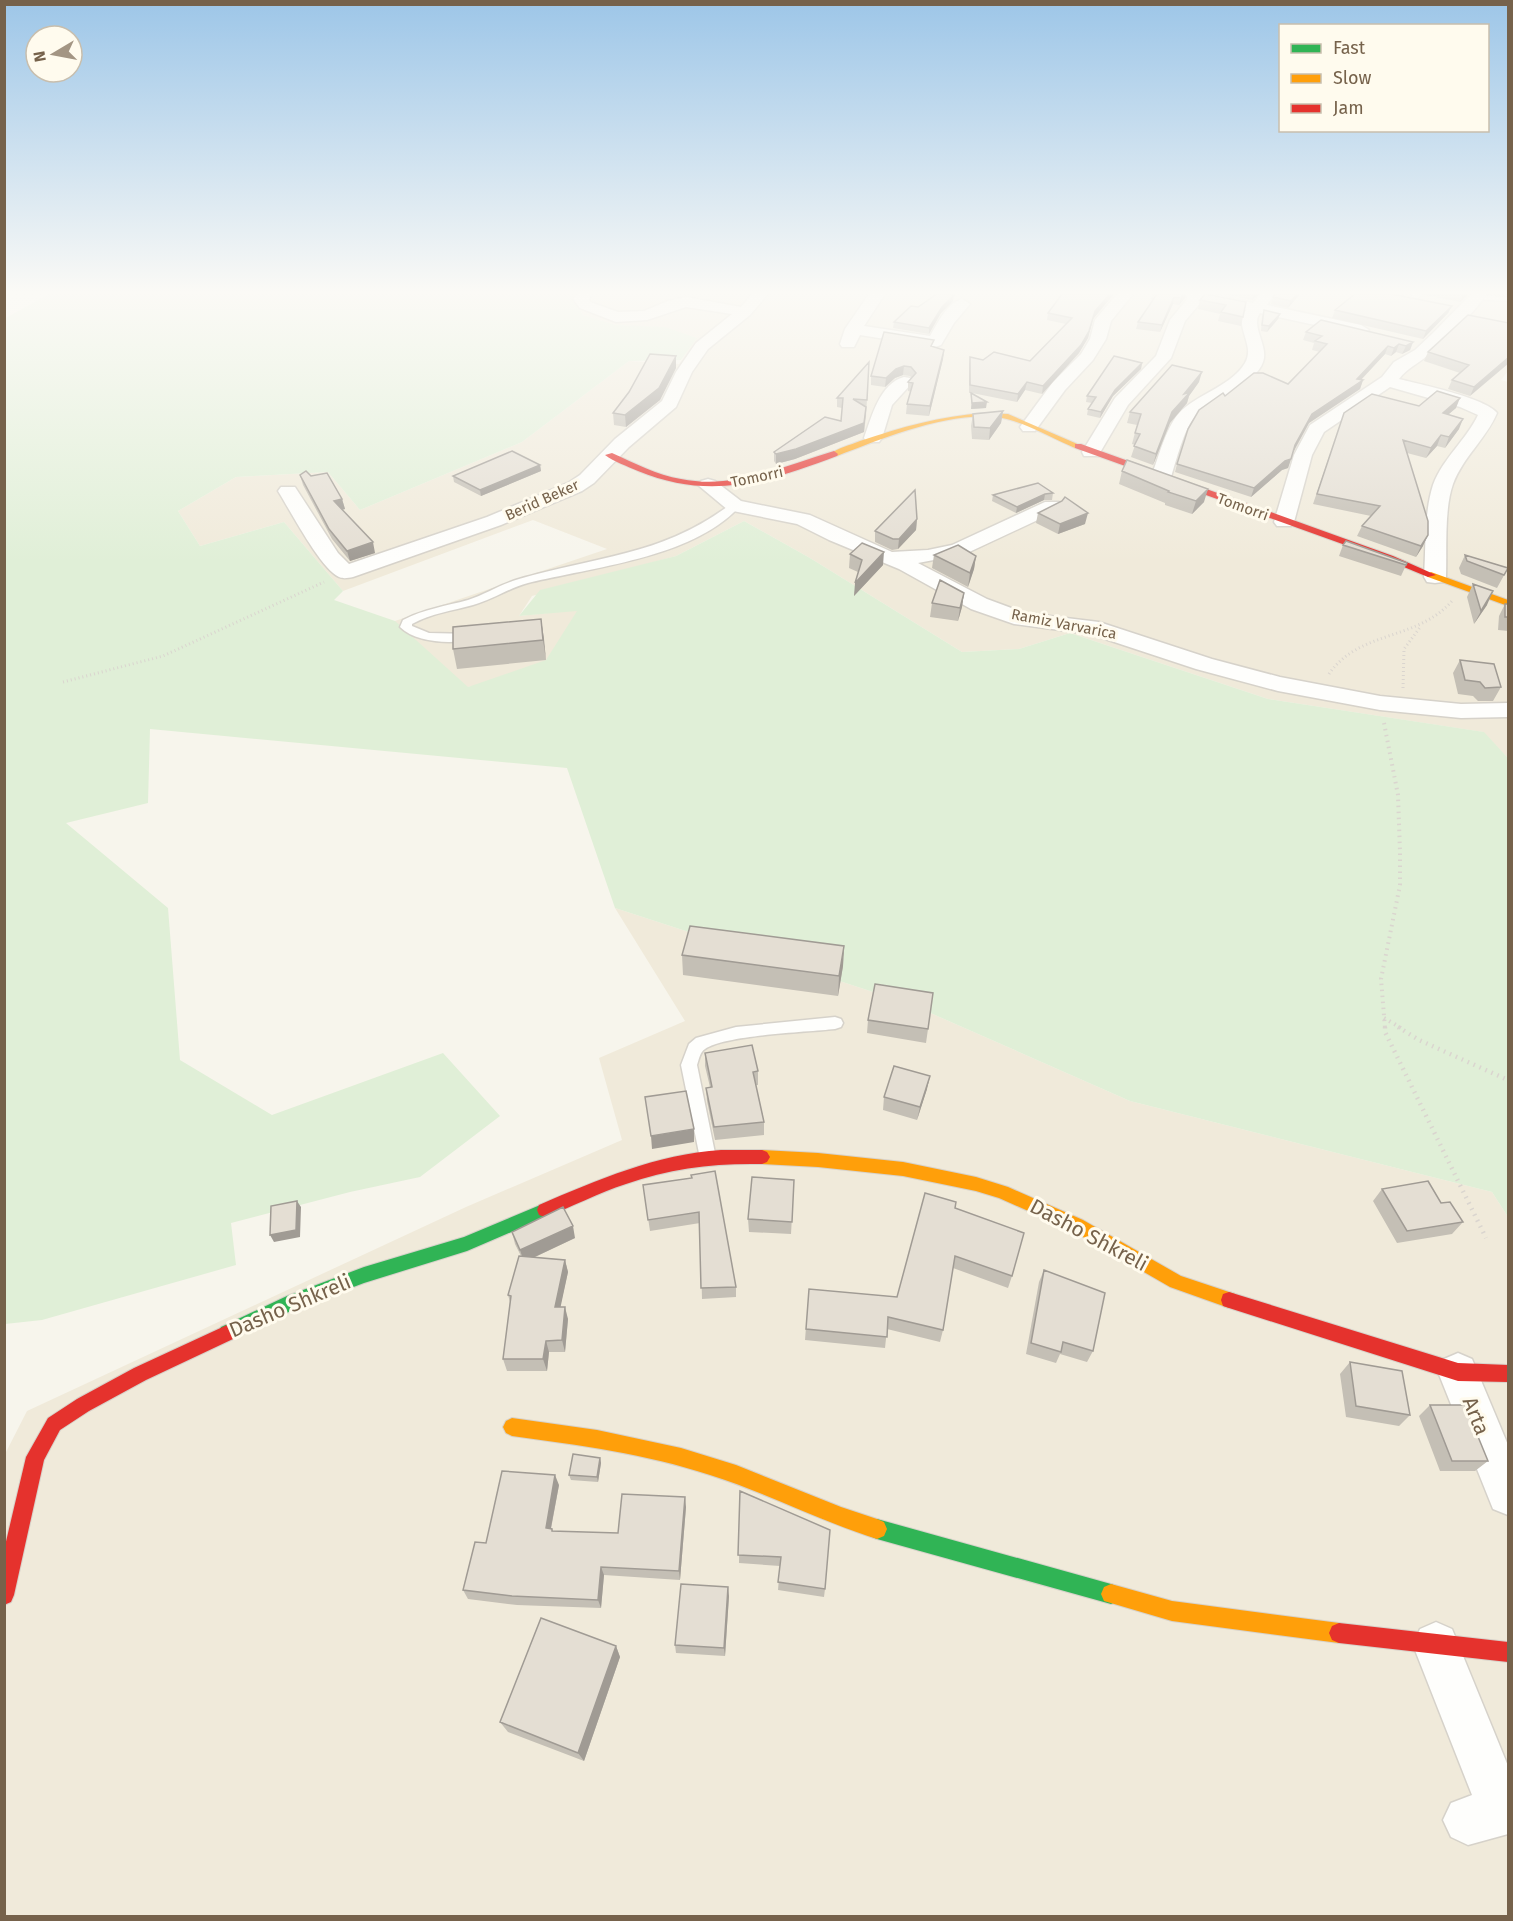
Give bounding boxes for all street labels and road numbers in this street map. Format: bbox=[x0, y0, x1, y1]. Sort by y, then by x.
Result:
street label: Tomorri bbox=[729, 463, 785, 491]
street label: Berid Beker bbox=[502, 476, 582, 524]
street label: Tomorri bbox=[1215, 489, 1271, 525]
street label: Ramiz Varvarica bbox=[1010, 605, 1118, 643]
street label: Dasho Shkreli bbox=[1026, 1193, 1152, 1277]
street label: Dasho Shkreli bbox=[225, 1269, 355, 1343]
street label: Arta bbox=[1457, 1393, 1495, 1439]

